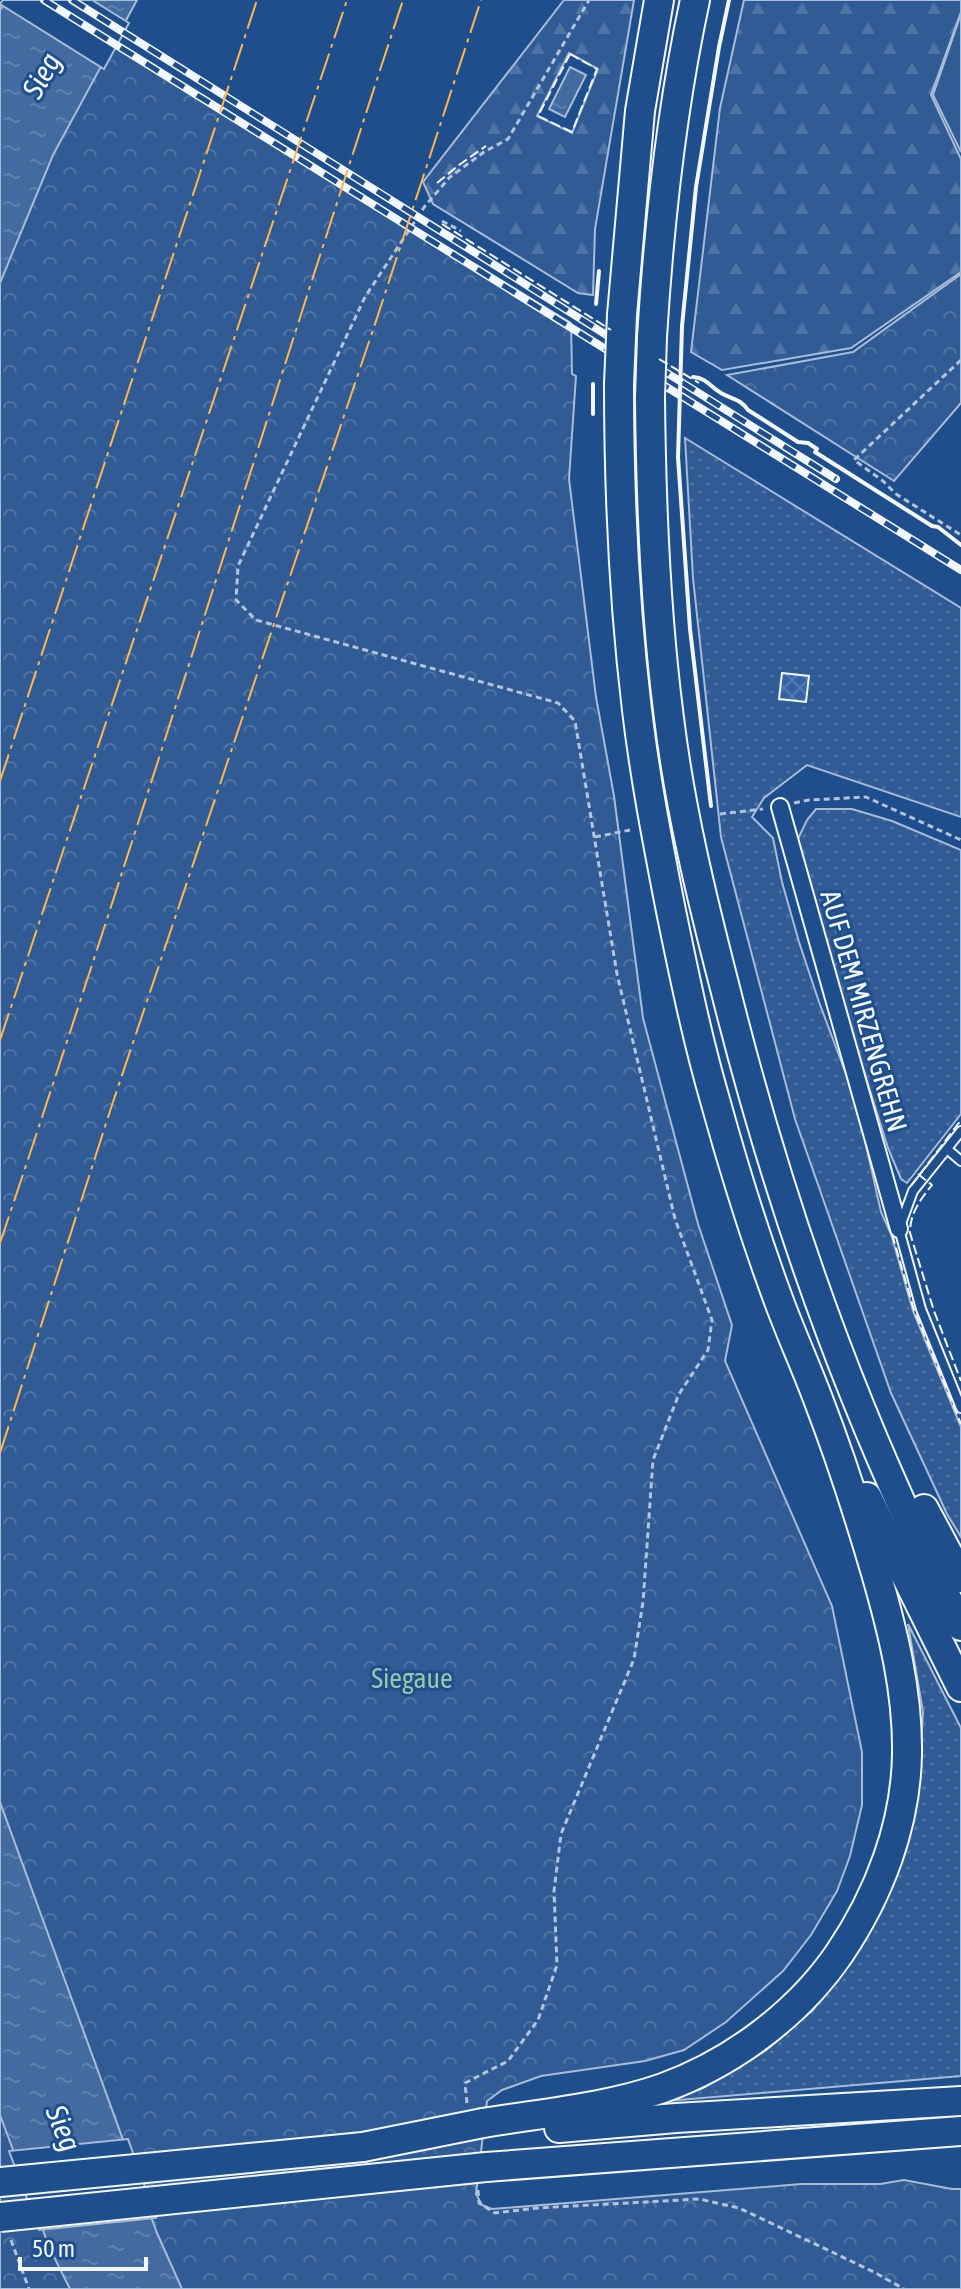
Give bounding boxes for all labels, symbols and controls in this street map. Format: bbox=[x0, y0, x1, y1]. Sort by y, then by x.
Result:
water label: Sieg bbox=[14, 46, 67, 105]
street label: AUF DEM MIRZENGREHN bbox=[814, 886, 914, 1136]
park label: Siegaue bbox=[371, 1662, 453, 1694]
water label: Sieg bbox=[39, 2099, 89, 2156]
scale bar bbox=[20, 2221, 146, 2271]
text: 50 m bbox=[32, 2235, 75, 2262]

